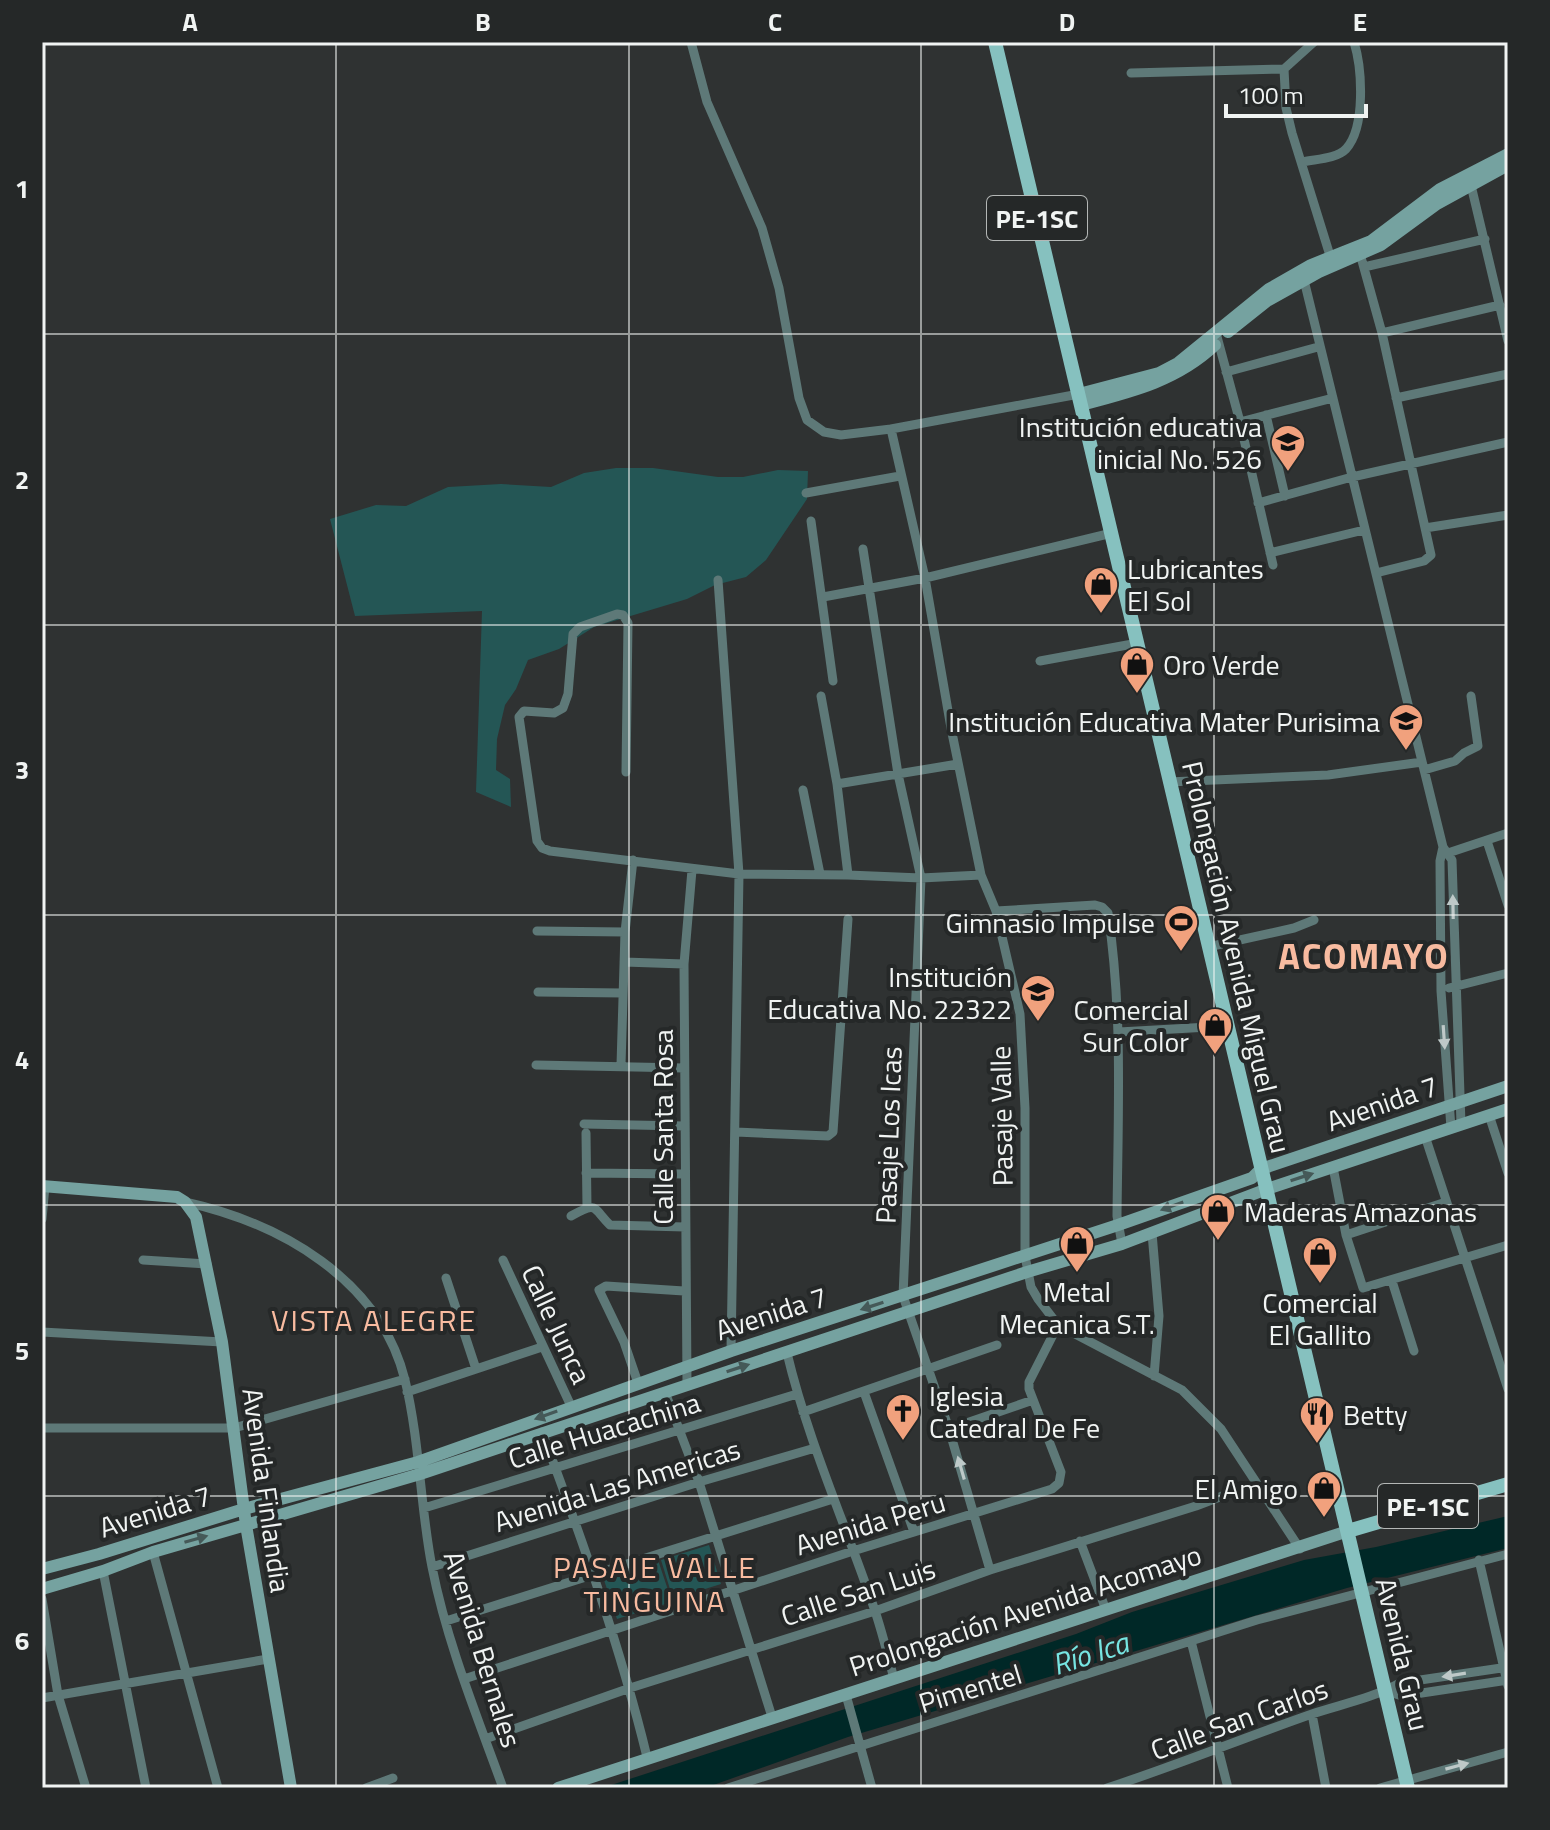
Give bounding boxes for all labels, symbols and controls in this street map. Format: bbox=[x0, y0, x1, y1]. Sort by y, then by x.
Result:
text: A bbox=[182, 2, 198, 41]
text: B bbox=[475, 2, 491, 41]
text: C bbox=[768, 2, 782, 41]
text: D bbox=[1059, 2, 1075, 41]
text: E bbox=[1353, 2, 1367, 41]
scale bar bbox=[1226, 68, 1366, 118]
text: 100 m bbox=[1238, 77, 1304, 113]
text: 1 bbox=[15, 169, 29, 208]
road number: PE-1SC bbox=[987, 196, 1087, 240]
place label: Institución educativa inicial No. 526 bbox=[1019, 405, 1262, 480]
school or university icon: Institución educativa inicial No. 526 bbox=[1269, 423, 1307, 473]
text: 2 bbox=[15, 460, 29, 499]
place label: Lubricantes El Sol bbox=[1127, 547, 1264, 622]
shop icon: Lubricantes El Sol bbox=[1082, 565, 1120, 615]
place label: Oro Verde bbox=[1163, 643, 1280, 686]
shop icon: Oro Verde bbox=[1118, 645, 1156, 695]
place label: Institución Educativa Mater Purisima bbox=[948, 700, 1380, 743]
school or university icon: Institución Educativa Mater Purisima bbox=[1387, 702, 1425, 752]
text: 3 bbox=[15, 750, 29, 789]
street label: Prolongación Avenida Miguel Grau bbox=[1171, 757, 1303, 1157]
one-way arrow bbox=[1446, 894, 1459, 919]
place label: Gimnasio Impulse bbox=[946, 901, 1155, 944]
sports icon: Gimnasio Impulse bbox=[1162, 903, 1200, 953]
district label: ACOMAYO bbox=[1278, 928, 1450, 983]
place label: Institución Educativa No. 22322 bbox=[767, 955, 1012, 1030]
school or university icon: Institución Educativa No. 22322 bbox=[1019, 973, 1057, 1023]
place label: Comercial Sur Color bbox=[1073, 988, 1189, 1063]
shop icon: Comercial Sur Color bbox=[1196, 1006, 1234, 1056]
one-way arrow bbox=[1438, 1025, 1451, 1050]
street label: Calle Santa Rosa bbox=[641, 1029, 684, 1225]
text: 4 bbox=[15, 1040, 29, 1079]
street label: Pasaje Valle bbox=[978, 1045, 1024, 1187]
street label: Pasaje Los Icas bbox=[863, 1046, 913, 1224]
street label: Avenida 7 bbox=[1320, 1064, 1444, 1142]
one-way arrow bbox=[1290, 1171, 1314, 1183]
place label: Maderas Amazonas bbox=[1244, 1190, 1477, 1233]
shop icon: Maderas Amazonas bbox=[1199, 1192, 1237, 1242]
one-way arrow bbox=[1160, 1201, 1184, 1213]
shop icon: Metal Mecanica S.T. bbox=[1058, 1224, 1096, 1274]
shop icon: Comercial El Gallito bbox=[1301, 1235, 1339, 1285]
street label: Calle Junca bbox=[511, 1257, 603, 1391]
place label: Metal Mecanica S.T. bbox=[999, 1270, 1155, 1345]
street label: Avenida 7 bbox=[709, 1275, 833, 1351]
place label: Comercial El Gallito bbox=[1262, 1281, 1378, 1356]
district label: VISTA ALEGRE bbox=[271, 1297, 477, 1343]
one-way arrow bbox=[860, 1300, 884, 1312]
text: 5 bbox=[15, 1331, 29, 1370]
one-way arrow bbox=[726, 1361, 750, 1374]
place label: Iglesia Catedral De Fe bbox=[929, 1374, 1100, 1449]
street label: Calle Huacachina bbox=[503, 1380, 705, 1480]
street label: Avenida Finlandia bbox=[231, 1385, 303, 1595]
church icon: Iglesia Catedral De Fe bbox=[884, 1392, 922, 1442]
place label: Betty bbox=[1343, 1393, 1407, 1436]
restaurant icon: Betty bbox=[1298, 1395, 1336, 1445]
one-way arrow bbox=[534, 1409, 558, 1422]
street label: Avenida Las Americas bbox=[488, 1427, 746, 1543]
one-way arrow bbox=[954, 1456, 966, 1481]
place label: El Amigo bbox=[1194, 1467, 1298, 1510]
shop icon: El Amigo bbox=[1305, 1469, 1343, 1519]
street label: Avenida 7 bbox=[94, 1474, 216, 1548]
street label: Avenida Peru bbox=[790, 1480, 950, 1566]
road number: PE-1SC bbox=[1378, 1484, 1478, 1528]
one-way arrow bbox=[185, 1532, 209, 1545]
street label: Prolongación Avenida Acomayo bbox=[843, 1533, 1207, 1687]
district label: PASAJE VALLE TINGUINA bbox=[553, 1544, 757, 1624]
street label: Avenida Bernales bbox=[433, 1545, 533, 1753]
street label: Calle San Luis bbox=[775, 1547, 941, 1637]
street label: Avenida Grau bbox=[1365, 1573, 1441, 1735]
water label: Río Ica bbox=[1046, 1618, 1136, 1687]
text: 6 bbox=[15, 1621, 29, 1660]
street label: Pimentel bbox=[913, 1652, 1027, 1724]
street label: Calle San Carlos bbox=[1144, 1667, 1334, 1771]
one-way arrow bbox=[1441, 1669, 1466, 1682]
one-way arrow bbox=[1446, 1759, 1470, 1772]

